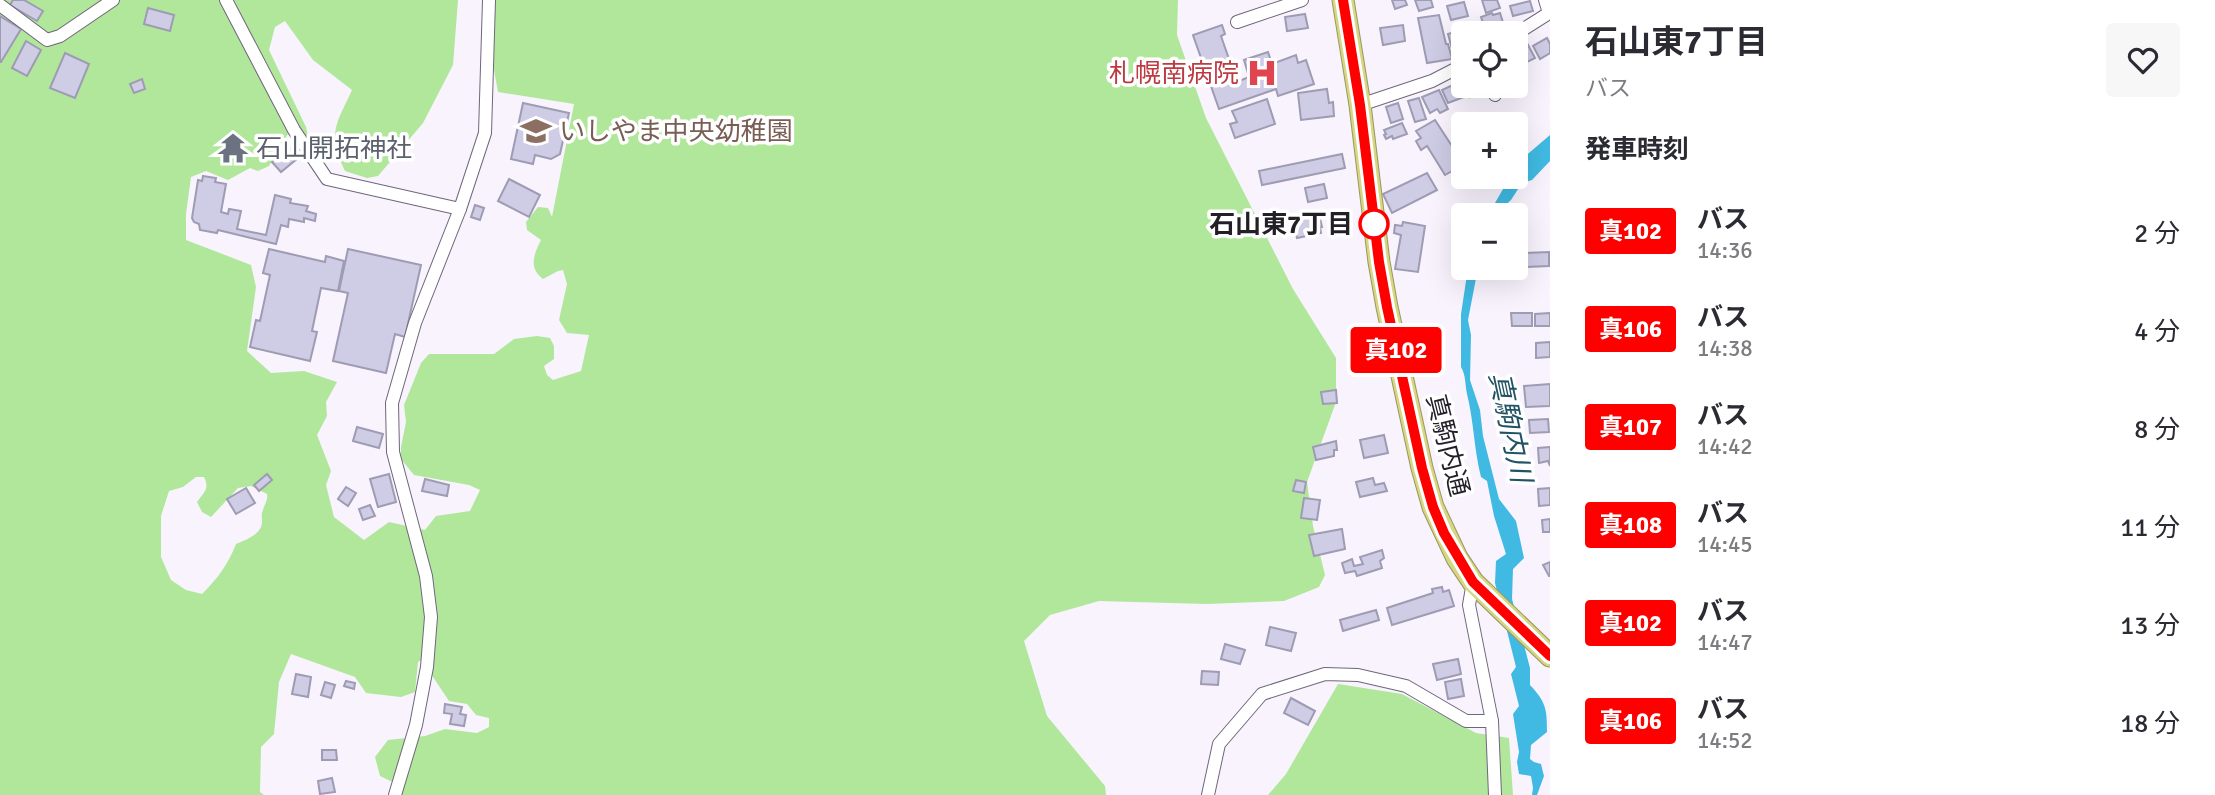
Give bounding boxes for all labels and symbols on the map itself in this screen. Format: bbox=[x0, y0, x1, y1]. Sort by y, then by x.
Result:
hospital icon: 札幌南病院 bbox=[1245, 56, 1279, 90]
place label: 札幌南病院 bbox=[1109, 58, 1239, 90]
school or university icon: いしやま中央幼稚園 bbox=[519, 114, 553, 148]
place label: いしやま中央幼稚園 bbox=[559, 116, 793, 148]
temple icon: 石山開拓神社 bbox=[216, 131, 250, 165]
place label: 石山開拓神社 bbox=[256, 133, 412, 165]
place label: 石山東7丁目 bbox=[1209, 209, 1353, 241]
marker: 石山東7丁目 bbox=[1359, 209, 1389, 239]
line badge: 真102 bbox=[1347, 327, 1445, 373]
water label: 真駒内川 bbox=[1482, 369, 1539, 488]
street label: 真駒内通 bbox=[1419, 391, 1475, 500]

